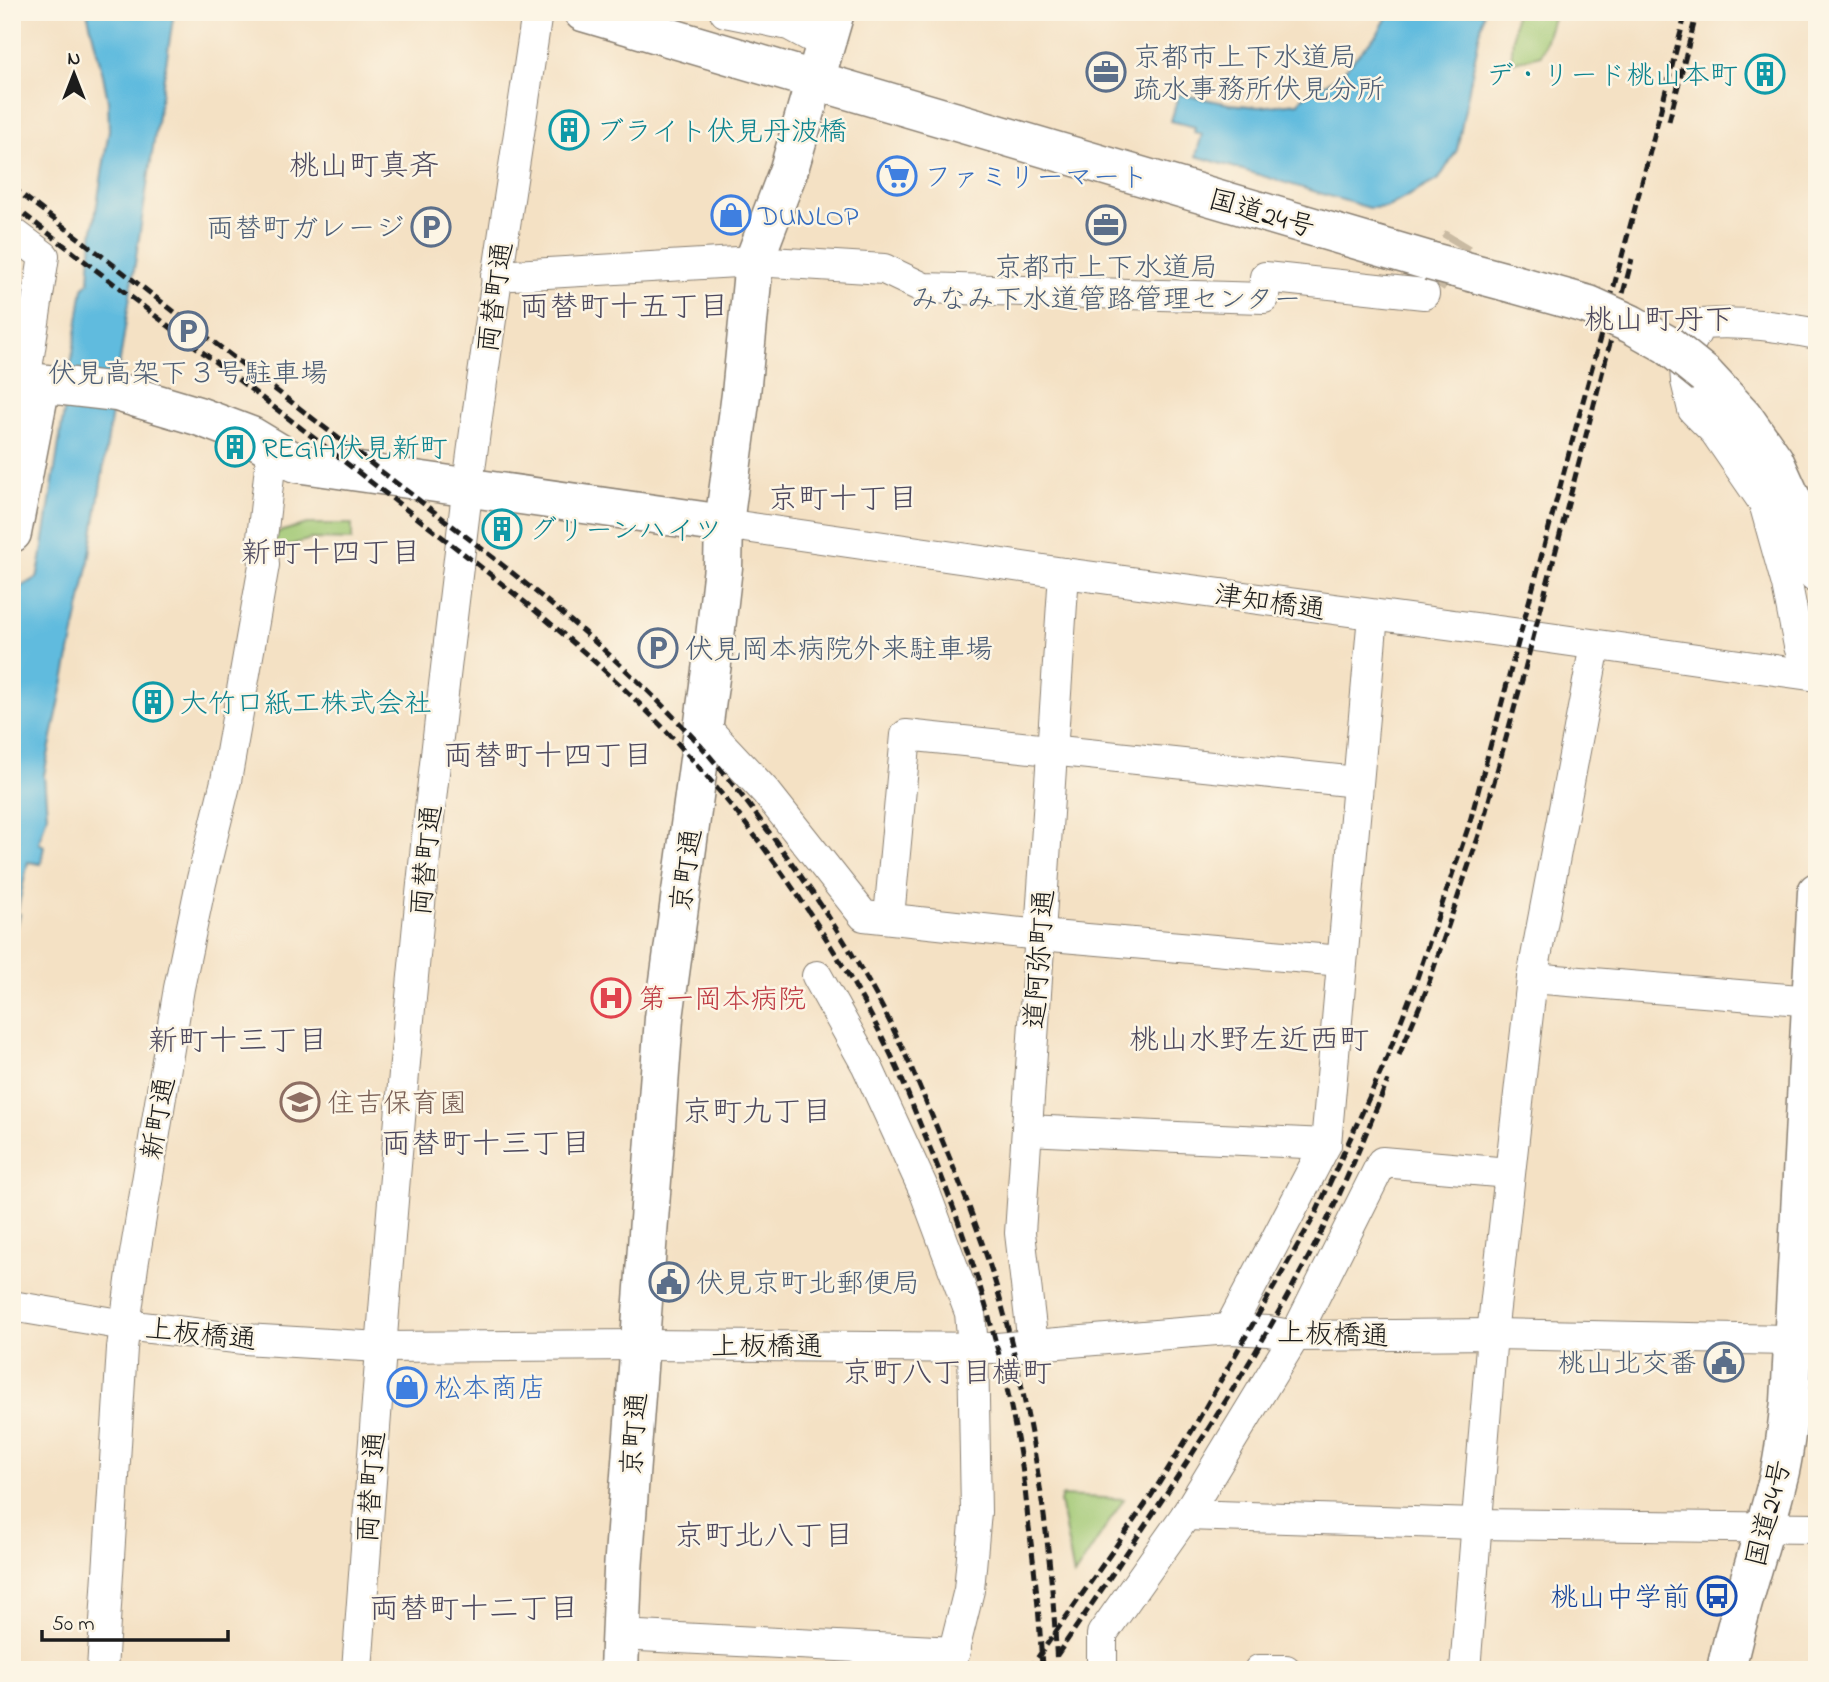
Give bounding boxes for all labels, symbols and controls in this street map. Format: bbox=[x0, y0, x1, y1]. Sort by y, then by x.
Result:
north arrow bbox=[38, 38, 108, 108]
place label: 京都市上下水道局 疏水事務所伏見分所 bbox=[1133, 39, 1385, 112]
text: N bbox=[68, 46, 81, 73]
office icon: 京都市上下水道局 疏水事務所伏見分所 bbox=[1085, 51, 1127, 93]
building icon: デ・リード桃山本町 bbox=[1744, 53, 1786, 95]
place label: デ・リード桃山本町 bbox=[1486, 57, 1738, 98]
building icon: ブライト伏見丹波橋 bbox=[548, 109, 590, 151]
place label: ブライト伏見丹波橋 bbox=[596, 113, 847, 154]
district label: 桃山町真斉 bbox=[289, 146, 439, 190]
supermarket icon: ファミリーマート bbox=[876, 155, 918, 197]
place label: ファミリーマート bbox=[924, 159, 1149, 200]
street label: 国道24号 bbox=[1203, 181, 1319, 250]
shop icon: DUNLOP bbox=[710, 194, 752, 236]
place label: DUNLOP bbox=[757, 198, 859, 239]
office icon: 京都市上下水道局 みなみ下水道管路管理センター bbox=[1085, 204, 1127, 246]
parking icon: 両替町ガレージ bbox=[410, 206, 452, 248]
place label: 両替町ガレージ bbox=[206, 210, 404, 251]
street label: 両替町通 bbox=[469, 239, 526, 356]
place label: 京都市上下水道局 みなみ下水道管路管理センター bbox=[911, 249, 1301, 322]
district label: 両替町十五丁目 bbox=[519, 287, 729, 331]
district label: 桃山町丹下 bbox=[1584, 300, 1734, 344]
parking icon: 伏見高架下３号駐車場 bbox=[167, 310, 209, 352]
place label: 伏見高架下３号駐車場 bbox=[48, 355, 328, 396]
building icon: REGIA伏見新町 bbox=[214, 426, 256, 468]
place label: REGIA伏見新町 bbox=[262, 430, 448, 471]
district label: 京町十丁目 bbox=[768, 479, 918, 523]
building icon: グリーンハイツ bbox=[481, 508, 523, 550]
place label: グリーンハイツ bbox=[529, 512, 722, 553]
district label: 新町十四丁目 bbox=[241, 533, 421, 577]
street label: 津知橋通 bbox=[1211, 576, 1328, 633]
parking icon: 伏見岡本病院外来駐車場 bbox=[637, 627, 679, 669]
place label: 伏見岡本病院外来駐車場 bbox=[685, 631, 993, 672]
building icon: 大竹口紙工株式会社 bbox=[132, 681, 174, 723]
place label: 大竹口紙工株式会社 bbox=[180, 685, 432, 726]
district label: 両替町十四丁目 bbox=[443, 736, 653, 780]
street label: 両替町通 bbox=[402, 803, 455, 918]
street label: 京町通 bbox=[662, 826, 715, 915]
street label: 道阿弥町通 bbox=[1016, 888, 1067, 1031]
hospital icon: 第一岡本病院 bbox=[590, 977, 632, 1019]
place label: 第一岡本病院 bbox=[638, 981, 806, 1022]
district label: 桃山水野左近西町 bbox=[1129, 1020, 1369, 1064]
district label: 新町十三丁目 bbox=[148, 1021, 328, 1065]
street label: 新町通 bbox=[133, 1074, 188, 1164]
school or university icon: 住吉保育園 bbox=[279, 1081, 321, 1123]
place label: 住吉保育園 bbox=[327, 1085, 467, 1126]
district label: 京町九丁目 bbox=[682, 1092, 832, 1136]
district label: 両替町十三丁目 bbox=[381, 1124, 591, 1168]
public building icon: 伏見京町北郵便局 bbox=[648, 1261, 690, 1303]
place label: 伏見京町北郵便局 bbox=[696, 1265, 920, 1306]
street label: 上板橋通 bbox=[143, 1310, 258, 1363]
street label: 上板橋通 bbox=[1276, 1314, 1390, 1359]
street label: 上板橋通 bbox=[711, 1328, 823, 1369]
public building icon: 桃山北交番 bbox=[1703, 1341, 1745, 1383]
place label: 桃山北交番 bbox=[1557, 1345, 1697, 1386]
district label: 京町八丁目横町 bbox=[842, 1353, 1052, 1397]
shop icon: 松本商店 bbox=[386, 1366, 428, 1408]
place label: 松本商店 bbox=[434, 1370, 546, 1411]
street label: 京町通 bbox=[613, 1391, 660, 1478]
street label: 両替町通 bbox=[349, 1430, 398, 1545]
street label: 国道24号 bbox=[1737, 1456, 1804, 1572]
district label: 京町北八丁目 bbox=[674, 1516, 854, 1560]
bus stop icon: 桃山中学前 bbox=[1696, 1575, 1738, 1617]
place label: 桃山中学前 bbox=[1550, 1579, 1690, 1620]
district label: 両替町十二丁目 bbox=[369, 1589, 579, 1633]
scale bar bbox=[42, 1598, 228, 1642]
text: 50 m bbox=[52, 1610, 95, 1640]

